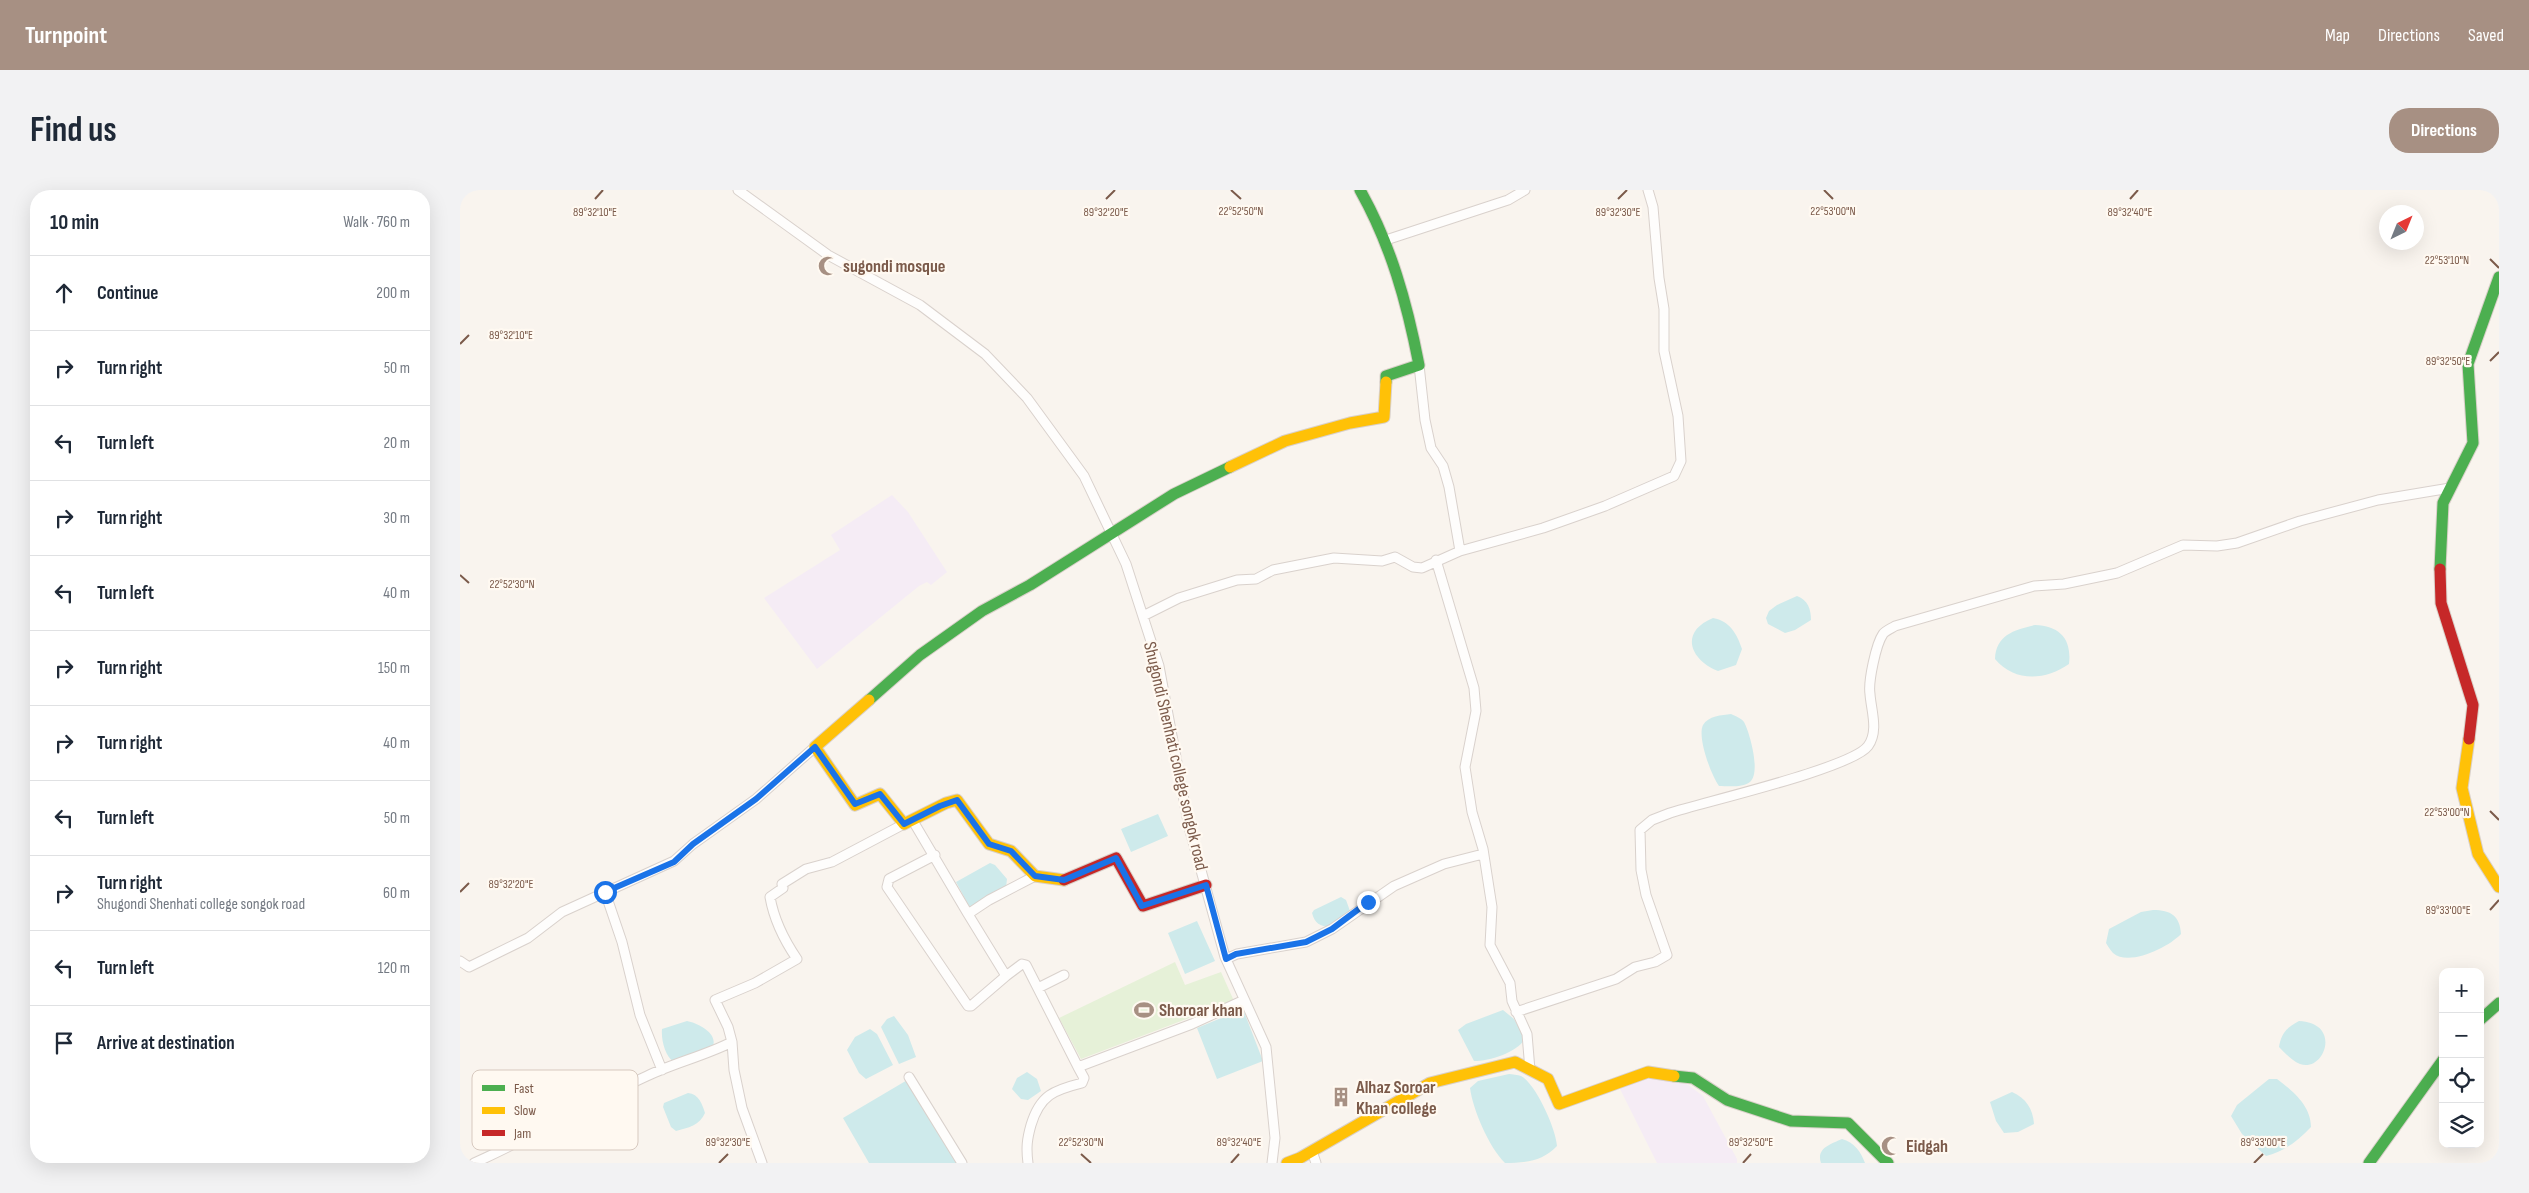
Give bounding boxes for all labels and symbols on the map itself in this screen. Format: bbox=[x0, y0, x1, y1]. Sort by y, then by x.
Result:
text: 22°52'50"N bbox=[1219, 204, 1263, 219]
text: 22°53'00"N bbox=[1810, 204, 1856, 219]
text: 89°32'10"E bbox=[573, 205, 617, 220]
text: 89°32'20"E bbox=[1084, 205, 1128, 220]
text: 89°32'30"E bbox=[1596, 205, 1640, 220]
text: 89°32'40"E bbox=[2108, 205, 2152, 220]
north arrow bbox=[2379, 205, 2424, 250]
text: 22°53'10"N bbox=[2425, 253, 2469, 268]
mosque icon: sugondi mosque bbox=[817, 255, 839, 277]
place label: sugondi mosque bbox=[843, 256, 946, 277]
text: 89°32'10"E bbox=[489, 328, 533, 343]
text: 89°32'50"E bbox=[2426, 354, 2470, 369]
text: 22°52'30"N bbox=[489, 577, 535, 592]
street label: Shugondi Shenhati college songok road bbox=[1139, 640, 1212, 873]
text: 22°53'00"N bbox=[2424, 805, 2470, 820]
text: 89°32'20"E bbox=[489, 877, 533, 892]
route start bbox=[594, 881, 617, 904]
route end bbox=[1357, 891, 1380, 914]
text: 89°33'00"E bbox=[2425, 903, 2471, 918]
sports icon: Shoroar khan bbox=[1133, 999, 1155, 1021]
place label: Shoroar khan bbox=[1159, 1000, 1243, 1021]
legend bbox=[472, 1070, 638, 1150]
place label: Alhaz Soroar Khan college bbox=[1355, 1077, 1437, 1119]
text: Fast bbox=[514, 1080, 534, 1097]
building icon: Alhaz Soroar Khan college bbox=[1330, 1086, 1352, 1108]
text: Slow bbox=[514, 1102, 536, 1119]
text: Jam bbox=[513, 1125, 531, 1142]
text: 89°32'30"E bbox=[706, 1135, 750, 1150]
text: 22°52'30"N bbox=[1058, 1135, 1104, 1150]
text: 89°32'40"E bbox=[1217, 1135, 1261, 1150]
text: 89°32'50"E bbox=[1729, 1135, 1773, 1150]
mosque icon: Eidgah bbox=[1880, 1135, 1902, 1157]
text: 89°33'00"E bbox=[2240, 1135, 2286, 1150]
place label: Eidgah bbox=[1906, 1136, 1948, 1157]

